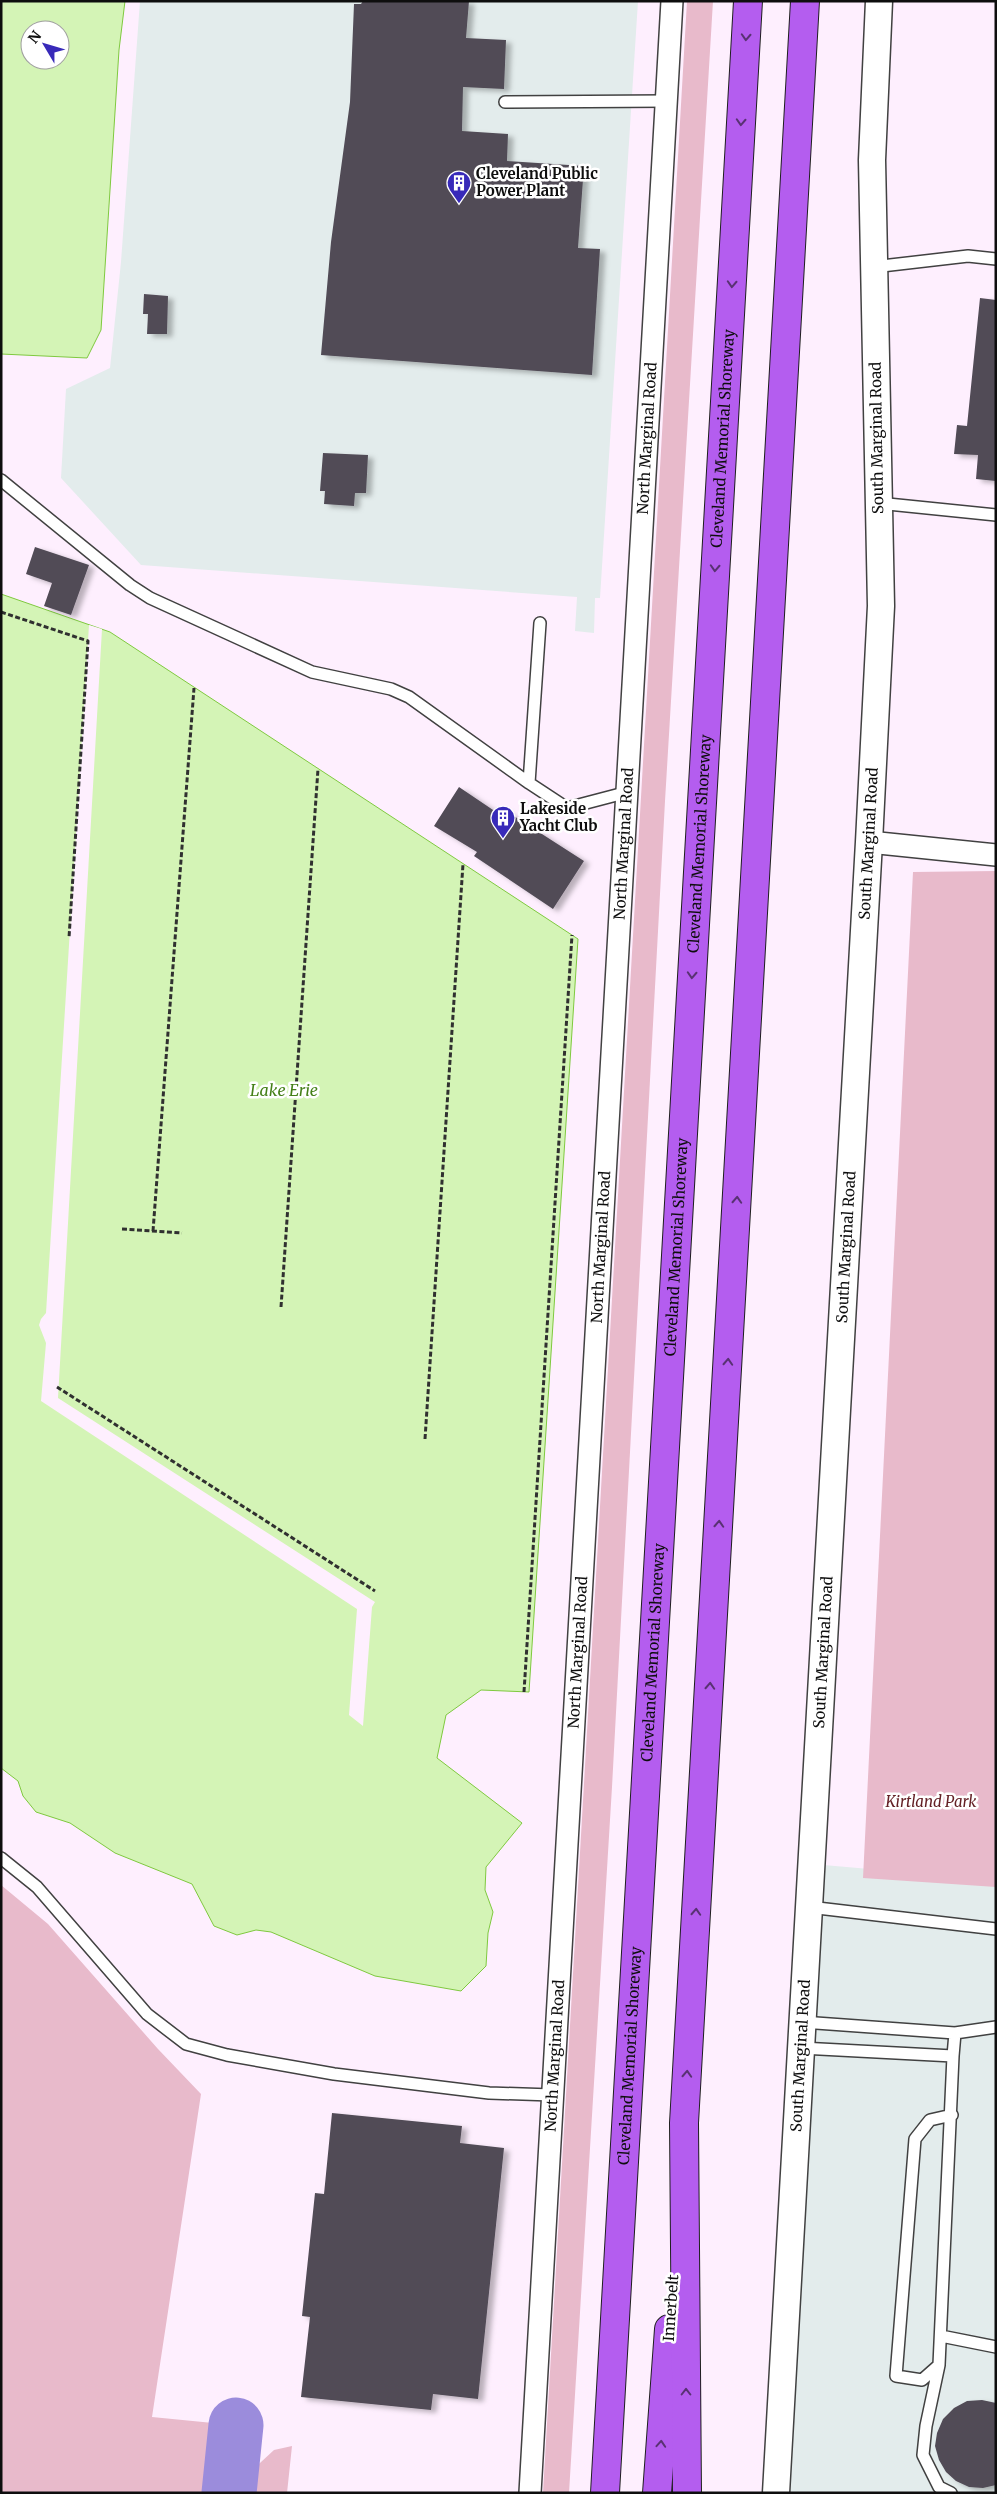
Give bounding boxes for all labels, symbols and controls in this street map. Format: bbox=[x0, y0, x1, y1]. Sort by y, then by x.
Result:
north arrow bbox=[20, 20, 70, 70]
text: N bbox=[24, 27, 45, 47]
one-way arrow bbox=[740, 33, 751, 41]
one-way arrow bbox=[736, 118, 747, 126]
place label: Cleveland Public Power Plant bbox=[476, 164, 598, 200]
building icon: Cleveland Public Power Plant bbox=[446, 170, 472, 204]
one-way arrow bbox=[726, 280, 737, 288]
street label: Cleveland Memorial Shoreway bbox=[707, 328, 738, 548]
street label: North Marginal Road bbox=[633, 362, 660, 515]
street label: South Marginal Road bbox=[866, 362, 887, 514]
one-way arrow bbox=[710, 565, 721, 573]
street label: Cleveland Memorial Shoreway bbox=[683, 734, 715, 953]
street label: North Marginal Road bbox=[610, 767, 637, 920]
street label: South Marginal Road bbox=[855, 767, 882, 920]
place label: Lakeside Yacht Club bbox=[519, 799, 597, 835]
building icon: Lakeside Yacht Club bbox=[490, 805, 516, 839]
one-way arrow bbox=[687, 971, 698, 979]
water label: Lake Erie bbox=[250, 1080, 318, 1100]
street label: Cleveland Memorial Shoreway bbox=[660, 1137, 692, 1357]
street label: North Marginal Road bbox=[587, 1170, 614, 1324]
street label: South Marginal Road bbox=[832, 1170, 859, 1324]
one-way arrow bbox=[732, 1195, 743, 1203]
one-way arrow bbox=[722, 1358, 733, 1366]
one-way arrow bbox=[713, 1520, 724, 1528]
street label: Cleveland Memorial Shoreway bbox=[637, 1542, 669, 1762]
street label: North Marginal Road bbox=[564, 1576, 591, 1729]
street label: South Marginal Road bbox=[809, 1576, 837, 1729]
one-way arrow bbox=[704, 1682, 715, 1690]
park label: Kirtland Park bbox=[884, 1792, 977, 1811]
one-way arrow bbox=[691, 1907, 702, 1915]
street label: Cleveland Memorial Shoreway bbox=[614, 1946, 645, 2166]
street label: North Marginal Road bbox=[541, 1979, 568, 2132]
street label: South Marginal Road bbox=[786, 1979, 814, 2132]
one-way arrow bbox=[681, 2070, 692, 2078]
street label: Innerbelt bbox=[659, 2274, 682, 2342]
one-way arrow bbox=[681, 2387, 691, 2395]
one-way arrow bbox=[655, 2440, 666, 2448]

